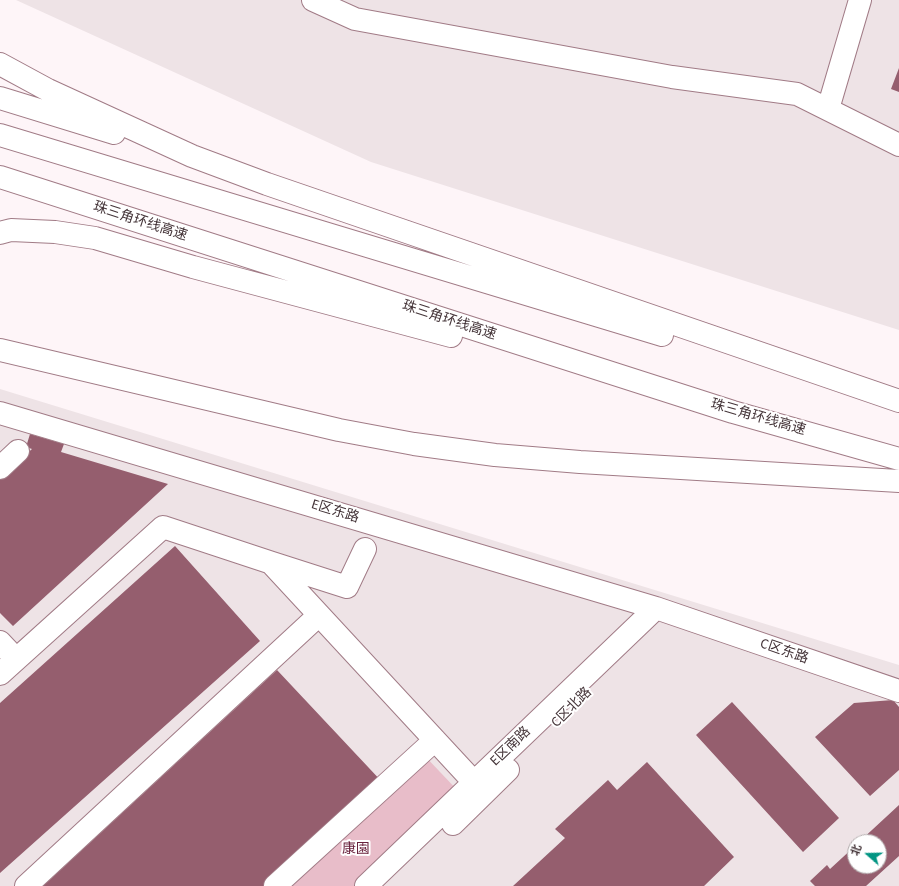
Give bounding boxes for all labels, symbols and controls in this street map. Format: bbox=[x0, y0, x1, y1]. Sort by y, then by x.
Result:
street label: 珠三角环线高速 bbox=[91, 199, 189, 245]
street label: 珠三角环线高速 bbox=[400, 298, 498, 344]
street label: 珠三角环线高速 bbox=[709, 396, 807, 440]
street label: E区东路 bbox=[309, 497, 361, 527]
street label: C区东路 bbox=[758, 636, 810, 668]
street label: C区北路 bbox=[548, 684, 596, 732]
street label: E区南路 bbox=[487, 724, 535, 770]
north arrow bbox=[847, 834, 887, 874]
park label: 康園 bbox=[342, 842, 370, 858]
text: 北 bbox=[847, 842, 865, 858]

